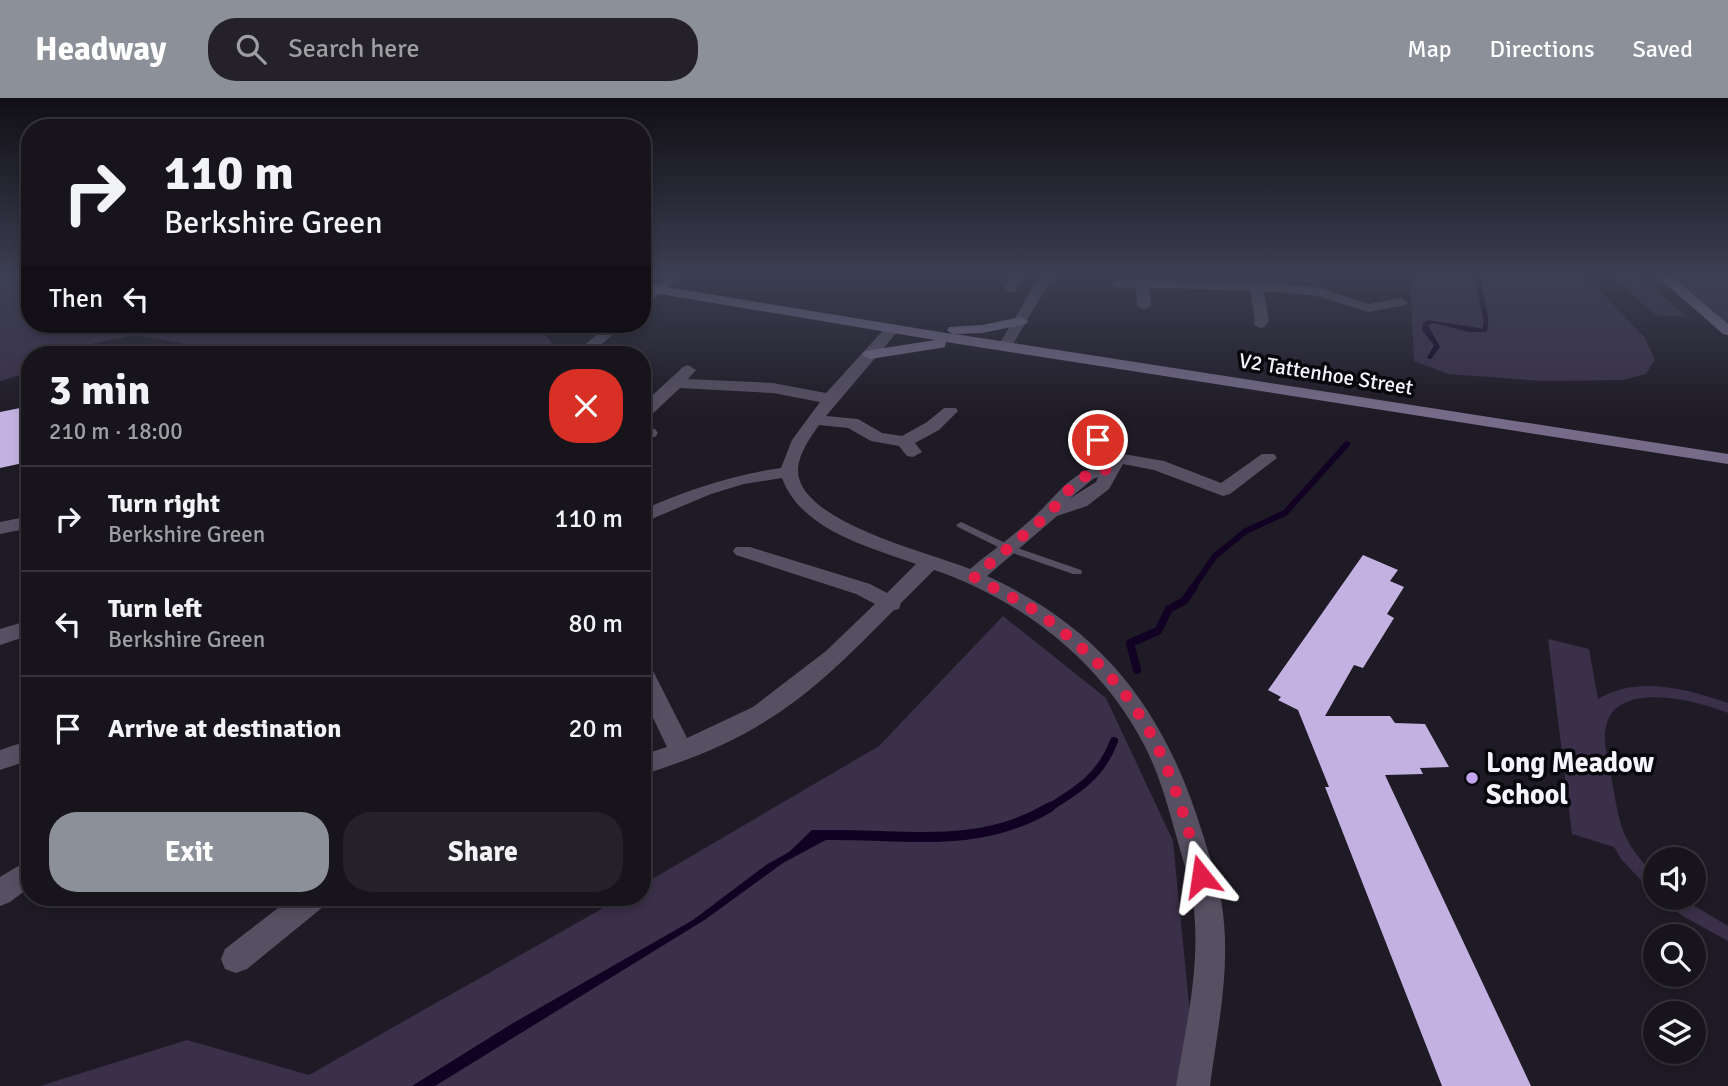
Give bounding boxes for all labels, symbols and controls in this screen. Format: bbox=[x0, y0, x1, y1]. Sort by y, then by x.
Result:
search box bbox=[208, 18, 698, 81]
text: Headway bbox=[35, 29, 166, 70]
icon: search bbox=[232, 30, 270, 68]
text: Search here bbox=[288, 33, 419, 65]
text: Map bbox=[1407, 34, 1452, 64]
text: Directions bbox=[1490, 34, 1595, 64]
text: Saved bbox=[1633, 34, 1693, 64]
text: 110 m bbox=[164, 143, 294, 203]
icon: right bbox=[49, 147, 140, 238]
text: Berkshire Green bbox=[164, 203, 383, 242]
icon: left bbox=[117, 280, 155, 318]
text: Then bbox=[49, 283, 103, 315]
street label: V2 Tattenhoe Street bbox=[1237, 347, 1415, 401]
text: 3 min bbox=[49, 365, 150, 416]
button: close bbox=[549, 369, 623, 443]
pin bbox=[1068, 410, 1128, 470]
text: 210 m · 18:00 bbox=[49, 417, 183, 446]
icon: arrive bbox=[1079, 421, 1117, 459]
text: Turn right bbox=[108, 488, 220, 520]
icon: right bbox=[49, 500, 87, 538]
text: 110 m bbox=[554, 503, 623, 535]
text: Berkshire Green bbox=[108, 520, 265, 549]
text: Turn left bbox=[108, 593, 202, 625]
icon: left bbox=[49, 605, 87, 643]
text: 80 m bbox=[568, 608, 623, 640]
text: Berkshire Green bbox=[108, 625, 265, 654]
icon: arrive bbox=[49, 710, 87, 748]
text: Arrive at destination bbox=[108, 713, 341, 745]
text: 20 m bbox=[568, 713, 623, 745]
place label: Long Meadow School bbox=[1486, 746, 1655, 812]
marker: Long Meadow School bbox=[1464, 770, 1480, 786]
button: Exit bbox=[49, 812, 329, 892]
button: Share bbox=[343, 812, 623, 892]
position arrow bbox=[1164, 839, 1238, 913]
map controls bbox=[1643, 847, 1706, 1064]
button: sound bbox=[1643, 847, 1706, 910]
button: search bbox=[1643, 924, 1706, 987]
button: layers bbox=[1643, 1001, 1706, 1064]

